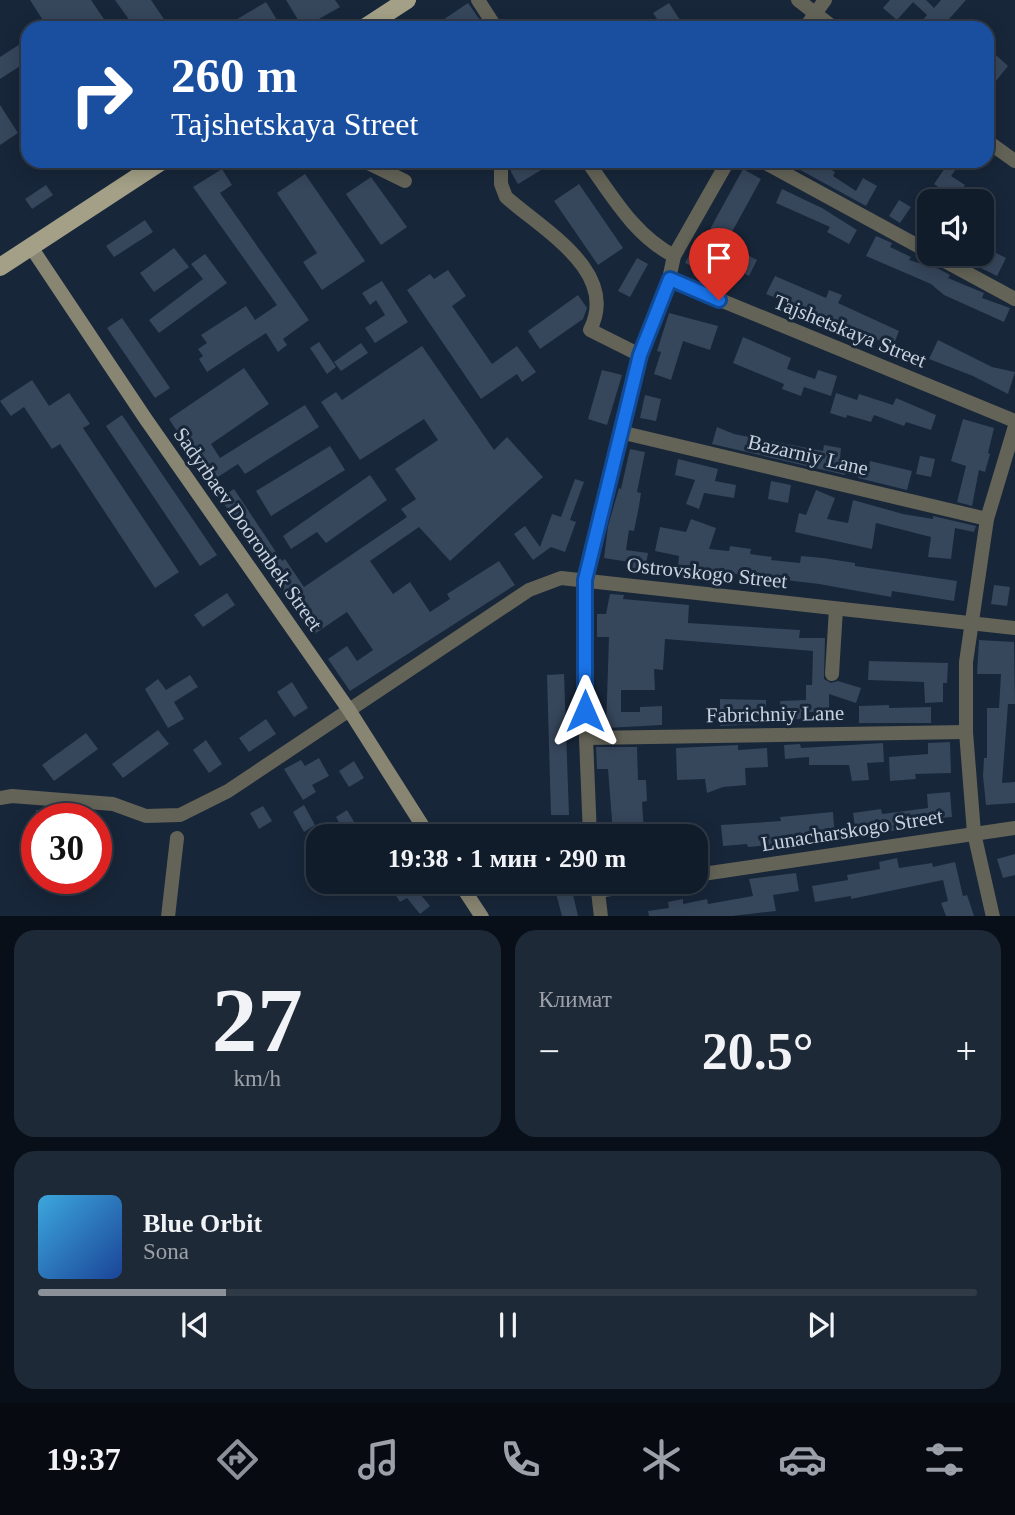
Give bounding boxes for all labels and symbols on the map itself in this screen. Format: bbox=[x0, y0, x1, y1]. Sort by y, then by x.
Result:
pin bbox=[689, 228, 749, 300]
street label: Tajshetskaya Street bbox=[770, 289, 930, 373]
street label: Sadyrbaev Dooronbek Street bbox=[169, 423, 327, 635]
street label: Bazarniy Lane bbox=[745, 429, 871, 481]
street label: Ostrovskogo Street bbox=[625, 553, 789, 593]
position arrow bbox=[548, 674, 622, 748]
street label: Fabrichniy Lane bbox=[706, 701, 844, 727]
speed limit sign: 30 bbox=[21, 803, 112, 894]
street label: Lunacharskogo Street bbox=[759, 804, 945, 856]

